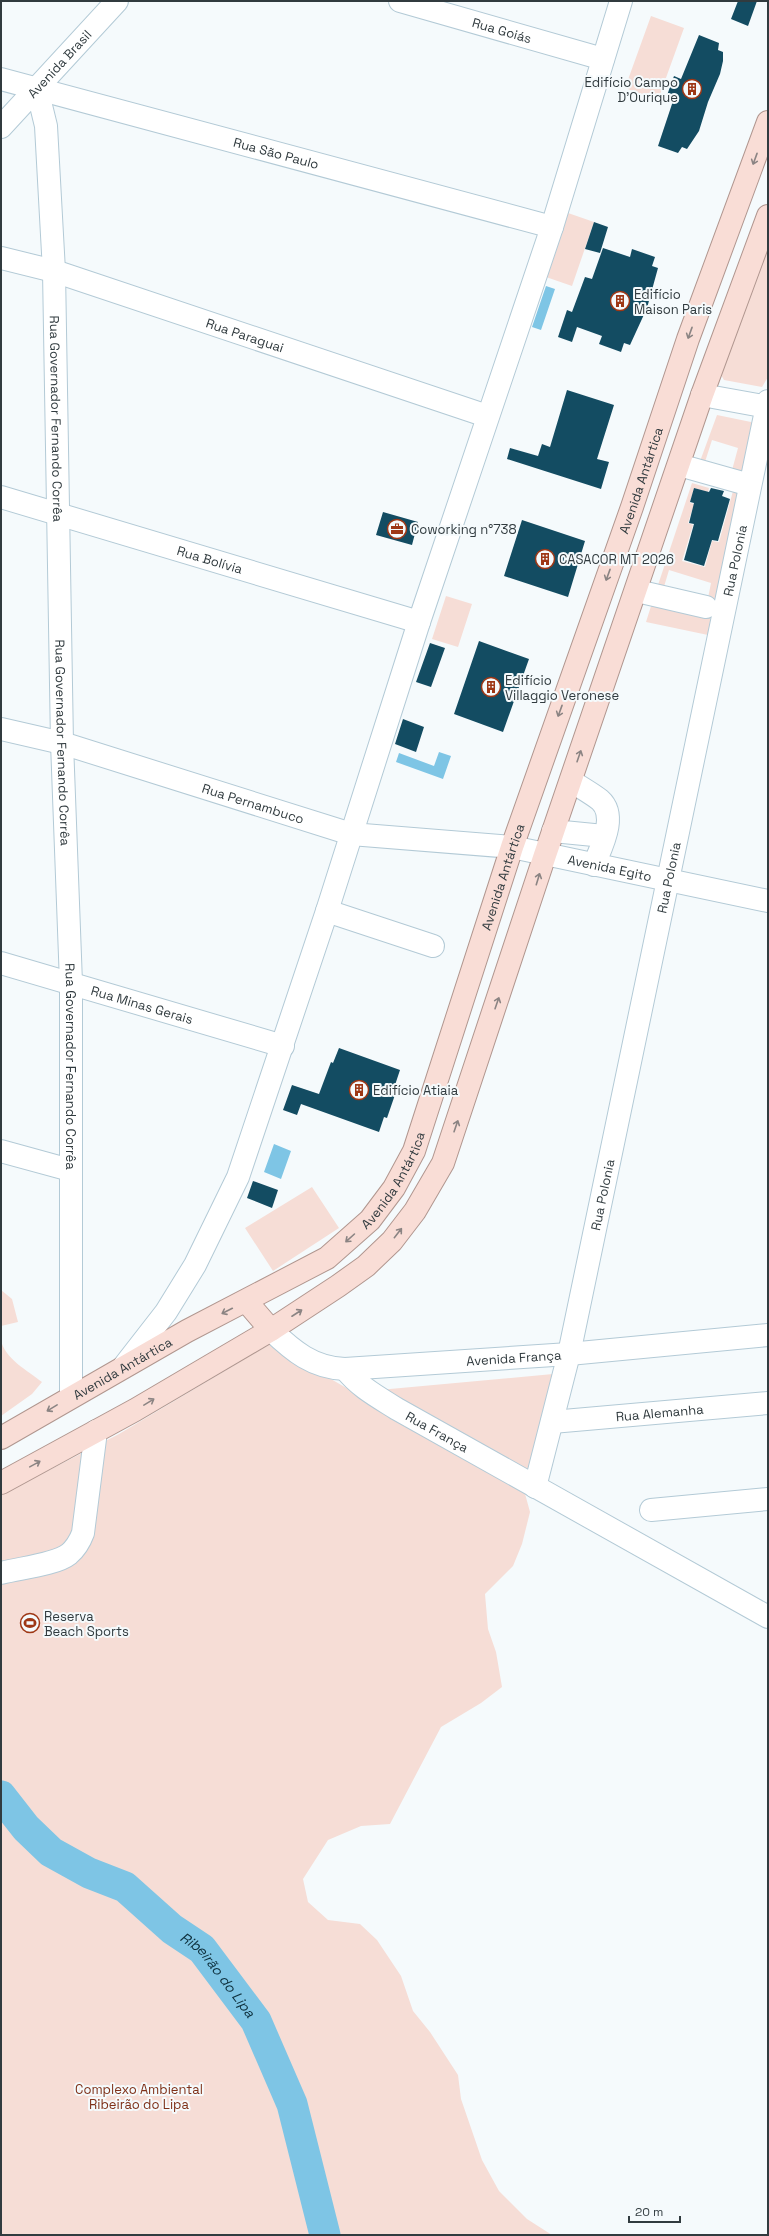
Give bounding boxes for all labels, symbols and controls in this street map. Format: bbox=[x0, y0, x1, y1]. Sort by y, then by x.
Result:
street label: Rua Goiás bbox=[470, 14, 534, 47]
street label: Avenida Brasil bbox=[24, 26, 95, 101]
place label: Edifício Campo D'Ourique bbox=[584, 74, 678, 106]
building icon: Edifício Campo D'Ourique bbox=[681, 78, 703, 100]
street label: Rua São Paulo bbox=[232, 133, 321, 173]
one-way arrow bbox=[750, 152, 758, 164]
place label: Edifício Maison Paris bbox=[634, 286, 712, 318]
building icon: Edifício Maison Paris bbox=[609, 290, 631, 312]
street label: Rua Paraguai bbox=[204, 314, 286, 356]
street label: Rua Governador Fernando Corrêa bbox=[46, 315, 67, 523]
one-way arrow bbox=[686, 327, 694, 339]
street label: Avenida Antártica bbox=[615, 424, 667, 536]
office icon: Coworking n°738 bbox=[386, 518, 408, 540]
place label: Coworking n°738 bbox=[411, 521, 517, 538]
street label: Rua Polonia bbox=[719, 523, 751, 598]
street label: Rua Bolívia bbox=[175, 542, 245, 577]
building icon: CASACOR MT 2026 bbox=[534, 548, 556, 570]
place label: CASACOR MT 2026 bbox=[559, 551, 674, 568]
one-way arrow bbox=[604, 569, 611, 582]
street label: Rua Governador Fernando Corrêa bbox=[52, 639, 74, 847]
place label: Edifício Villaggio Veronese bbox=[505, 672, 619, 704]
building icon: Edifício Villaggio Veronese bbox=[480, 676, 502, 698]
one-way arrow bbox=[555, 705, 563, 717]
one-way arrow bbox=[576, 750, 583, 763]
street label: Rua Pernambuco bbox=[200, 779, 306, 827]
street label: Avenida Antártica bbox=[477, 821, 528, 932]
street label: Rua Polonia bbox=[653, 840, 684, 915]
street label: Avenida Egito bbox=[566, 850, 653, 885]
one-way arrow bbox=[535, 873, 542, 886]
street label: Rua Governador Fernando Corrêa bbox=[62, 963, 80, 1170]
street label: Rua Minas Gerais bbox=[89, 981, 195, 1028]
one-way arrow bbox=[494, 996, 501, 1009]
building icon: Edifício Atiaia bbox=[348, 1079, 370, 1101]
place label: Edifício Atiaia bbox=[373, 1082, 459, 1099]
one-way arrow bbox=[453, 1120, 460, 1133]
street label: Avenida Antártica bbox=[357, 1129, 428, 1233]
street label: Rua Polonia bbox=[587, 1157, 618, 1232]
one-way arrow bbox=[394, 1228, 402, 1239]
one-way arrow bbox=[345, 1233, 355, 1242]
one-way arrow bbox=[221, 1307, 233, 1315]
one-way arrow bbox=[291, 1309, 302, 1317]
street label: Avenida Antártica bbox=[70, 1333, 175, 1403]
street label: Avenida França bbox=[466, 1346, 562, 1369]
one-way arrow bbox=[143, 1397, 155, 1405]
street label: Rua Alemanha bbox=[615, 1400, 705, 1425]
one-way arrow bbox=[47, 1404, 58, 1412]
street label: Rua França bbox=[403, 1407, 472, 1456]
one-way arrow bbox=[29, 1460, 41, 1468]
place label: Reserva Beach Sports bbox=[44, 1608, 129, 1640]
sports icon: Reserva Beach Sports bbox=[19, 1612, 41, 1634]
water label: Ribeirão do Lipa bbox=[177, 1928, 260, 2022]
park label: Complexo Ambiental Ribeirão do Lipa bbox=[75, 2081, 203, 2113]
scale bar bbox=[629, 2198, 680, 2224]
text: 20 m bbox=[635, 2204, 663, 2220]

